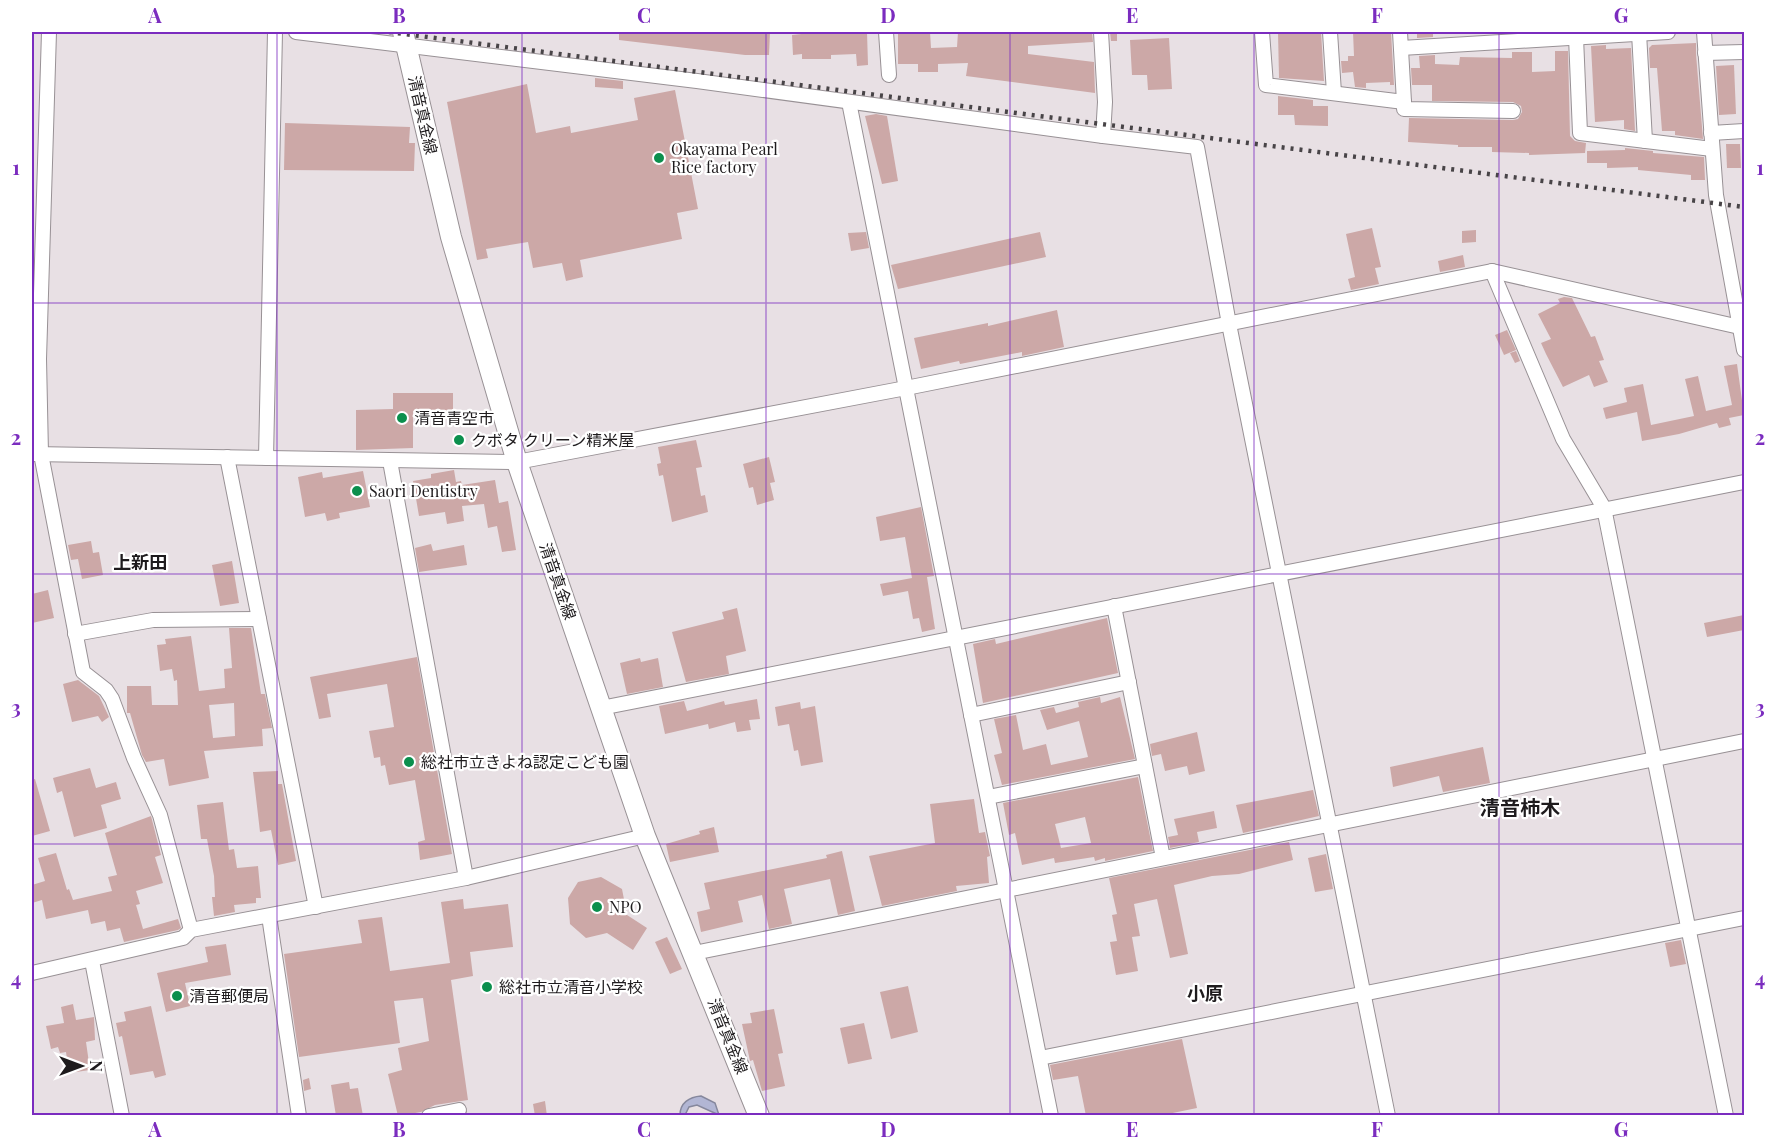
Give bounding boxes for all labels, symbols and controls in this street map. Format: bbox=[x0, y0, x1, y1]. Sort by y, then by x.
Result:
text: A bbox=[147, 1, 162, 28]
text: B bbox=[392, 1, 406, 28]
text: C bbox=[637, 1, 651, 28]
text: D bbox=[880, 1, 896, 28]
text: E bbox=[1126, 1, 1138, 28]
text: F bbox=[1371, 1, 1383, 28]
text: G bbox=[1614, 1, 1629, 28]
street label: 清音真金線 bbox=[404, 74, 443, 156]
place label: Okayama Pearl Rice factory bbox=[671, 138, 778, 177]
marker: Okayama Pearl Rice factory bbox=[652, 151, 666, 165]
text: 1 bbox=[12, 153, 20, 180]
text: 1 bbox=[1756, 153, 1764, 180]
place label: 清音青空市 bbox=[414, 407, 494, 428]
marker: 清音青空市 bbox=[395, 411, 409, 425]
text: 2 bbox=[11, 423, 21, 450]
text: 2 bbox=[1755, 423, 1765, 450]
place label: クボタ クリーン精米屋 bbox=[471, 429, 634, 450]
marker: クボタ クリーン精米屋 bbox=[452, 433, 466, 447]
place label: Saori Dentistry bbox=[369, 480, 478, 501]
marker: Saori Dentistry bbox=[350, 484, 364, 498]
street label: 清音真金線 bbox=[536, 540, 581, 622]
district label: 上新田 bbox=[113, 550, 167, 574]
text: 3 bbox=[11, 693, 21, 720]
text: 3 bbox=[1755, 693, 1765, 720]
place label: 総社市立きよね認定こども園 bbox=[421, 751, 629, 772]
marker: 総社市立きよね認定こども園 bbox=[402, 755, 416, 769]
district label: 清音柿木 bbox=[1480, 793, 1560, 820]
place label: NPO bbox=[609, 896, 642, 917]
marker: NPO bbox=[590, 900, 604, 914]
text: 4 bbox=[11, 964, 21, 991]
text: 4 bbox=[1755, 964, 1765, 991]
place label: 総社市立清音小学校 bbox=[499, 976, 643, 997]
marker: 総社市立清音小学校 bbox=[480, 980, 494, 994]
district label: 小原 bbox=[1187, 981, 1223, 1005]
place label: 清音郵便局 bbox=[189, 985, 269, 1006]
marker: 清音郵便局 bbox=[170, 989, 184, 1003]
street label: 清音真金線 bbox=[704, 995, 753, 1077]
north arrow bbox=[51, 1036, 111, 1096]
text: N bbox=[86, 1060, 107, 1072]
text: A bbox=[147, 1115, 162, 1142]
text: B bbox=[392, 1115, 406, 1142]
text: C bbox=[637, 1115, 651, 1142]
text: D bbox=[880, 1115, 896, 1142]
text: E bbox=[1126, 1115, 1138, 1142]
text: F bbox=[1371, 1115, 1383, 1142]
text: G bbox=[1614, 1115, 1629, 1142]

